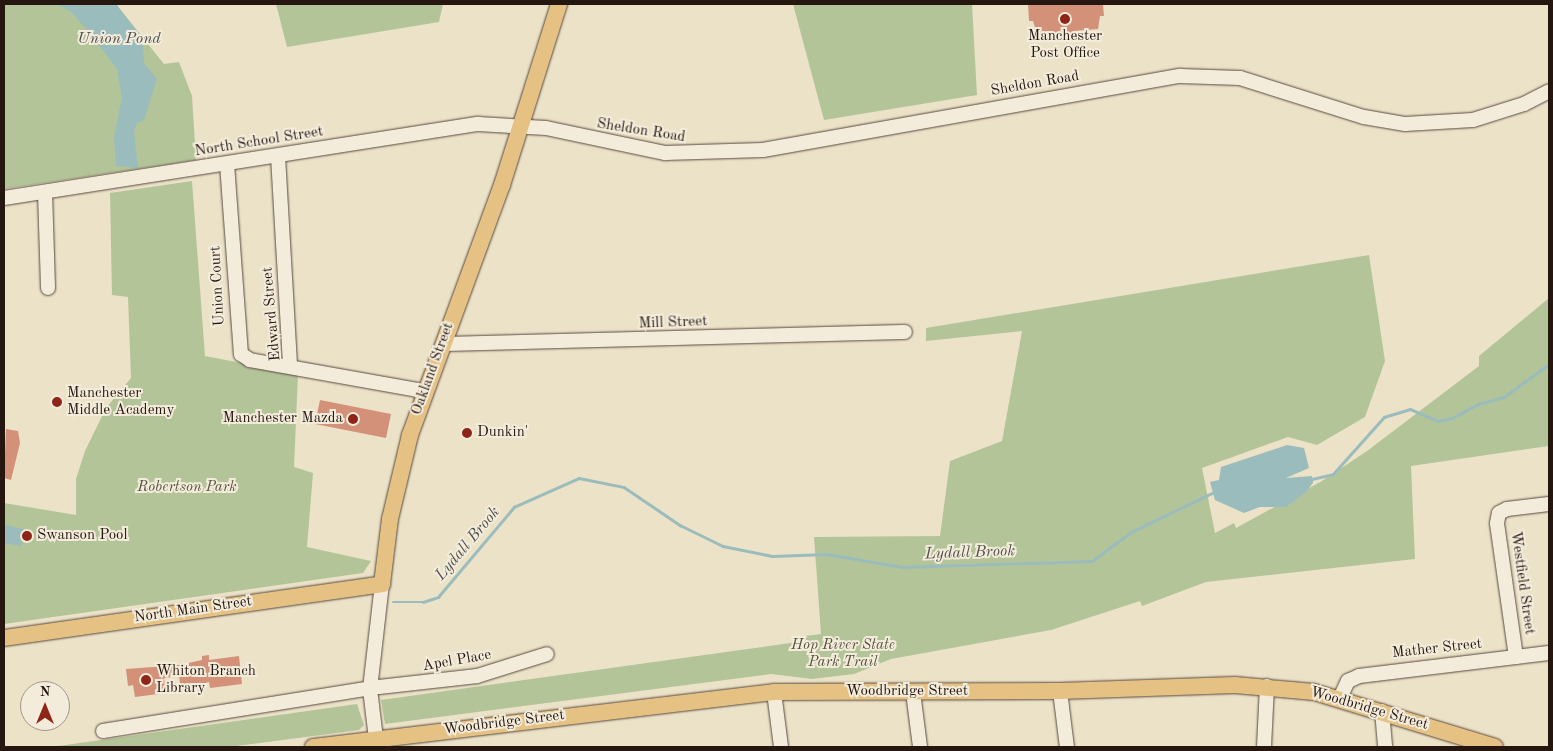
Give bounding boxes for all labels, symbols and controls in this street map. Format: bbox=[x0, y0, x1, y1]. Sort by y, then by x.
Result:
marker: Manchester Post Office bbox=[1059, 13, 1071, 25]
place label: Manchester Post Office bbox=[1028, 27, 1102, 62]
water label: Union Pond bbox=[77, 29, 161, 49]
street label: Sheldon Road bbox=[989, 67, 1081, 101]
street label: Sheldon Road bbox=[595, 115, 687, 147]
street label: North School Street bbox=[194, 123, 324, 161]
street label: Union Court bbox=[207, 245, 229, 327]
street label: Edward Street bbox=[259, 266, 285, 362]
street label: Mill Street bbox=[638, 313, 708, 333]
street label: Oakland Street bbox=[408, 320, 458, 418]
place label: Manchester Middle Academy bbox=[67, 384, 174, 419]
marker: Manchester Middle Academy bbox=[51, 396, 63, 408]
place label: Manchester Mazda bbox=[222, 410, 343, 428]
marker: Manchester Mazda bbox=[347, 413, 359, 425]
place label: Dunkin' bbox=[477, 424, 528, 442]
marker: Dunkin' bbox=[461, 427, 473, 439]
park label: Robertson Park bbox=[137, 479, 237, 497]
water label: Lydall Brook bbox=[432, 503, 504, 585]
place label: Swanson Pool bbox=[37, 527, 128, 545]
marker: Swanson Pool bbox=[21, 530, 33, 542]
street label: Westfield Street bbox=[1506, 530, 1538, 636]
water label: Lydall Brook bbox=[924, 542, 1016, 564]
street label: North Main Street bbox=[133, 593, 253, 627]
street label: Mather Street bbox=[1391, 635, 1483, 663]
park label: Hop River State Park Trail bbox=[791, 636, 895, 671]
street label: Apel Place bbox=[421, 646, 493, 676]
place label: Whiton Branch Library bbox=[156, 662, 256, 697]
marker: Whiton Branch Library bbox=[140, 674, 152, 686]
north arrow bbox=[20, 681, 70, 731]
street label: Woodbridge Street bbox=[846, 683, 968, 701]
street label: Woodbridge Street bbox=[1308, 684, 1430, 734]
text: N bbox=[40, 685, 50, 699]
street label: Woodbridge Street bbox=[442, 707, 566, 739]

